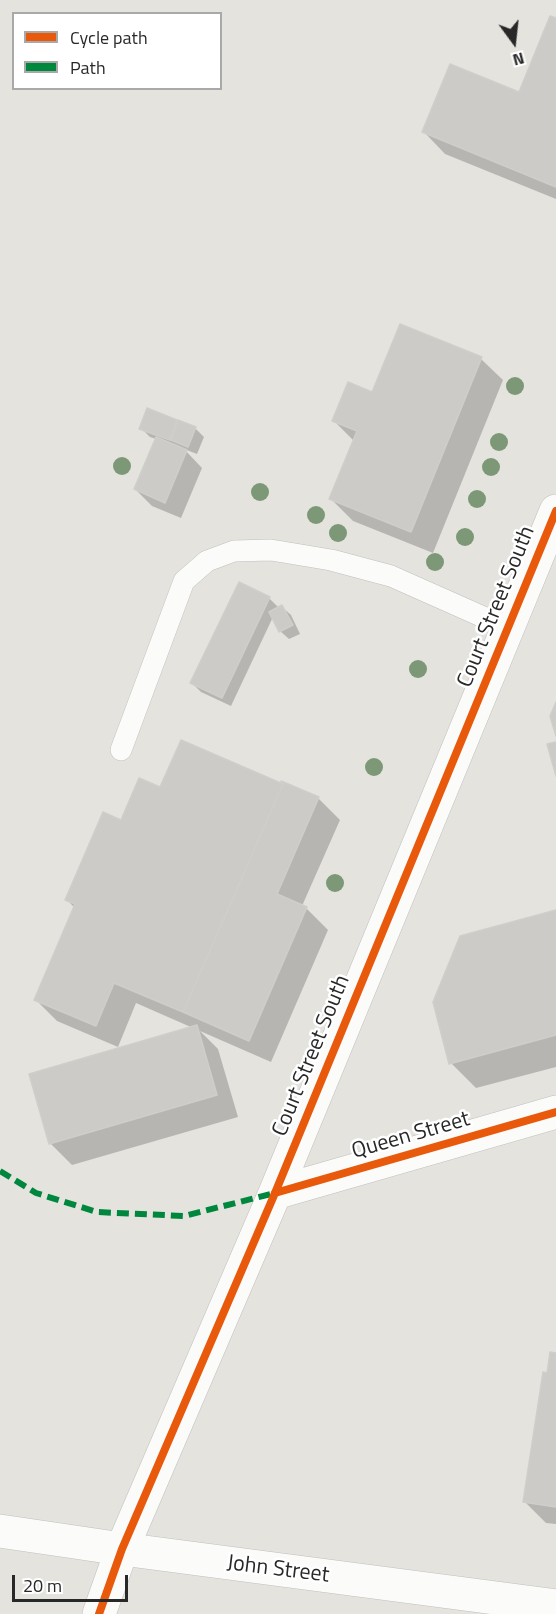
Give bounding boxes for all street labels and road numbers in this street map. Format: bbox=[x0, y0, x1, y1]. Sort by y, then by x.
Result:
street label: Court Street South bbox=[453, 523, 541, 691]
street label: Court Street South bbox=[268, 972, 356, 1140]
street label: Queen Street bbox=[349, 1107, 473, 1165]
street label: John Street bbox=[225, 1551, 331, 1589]

